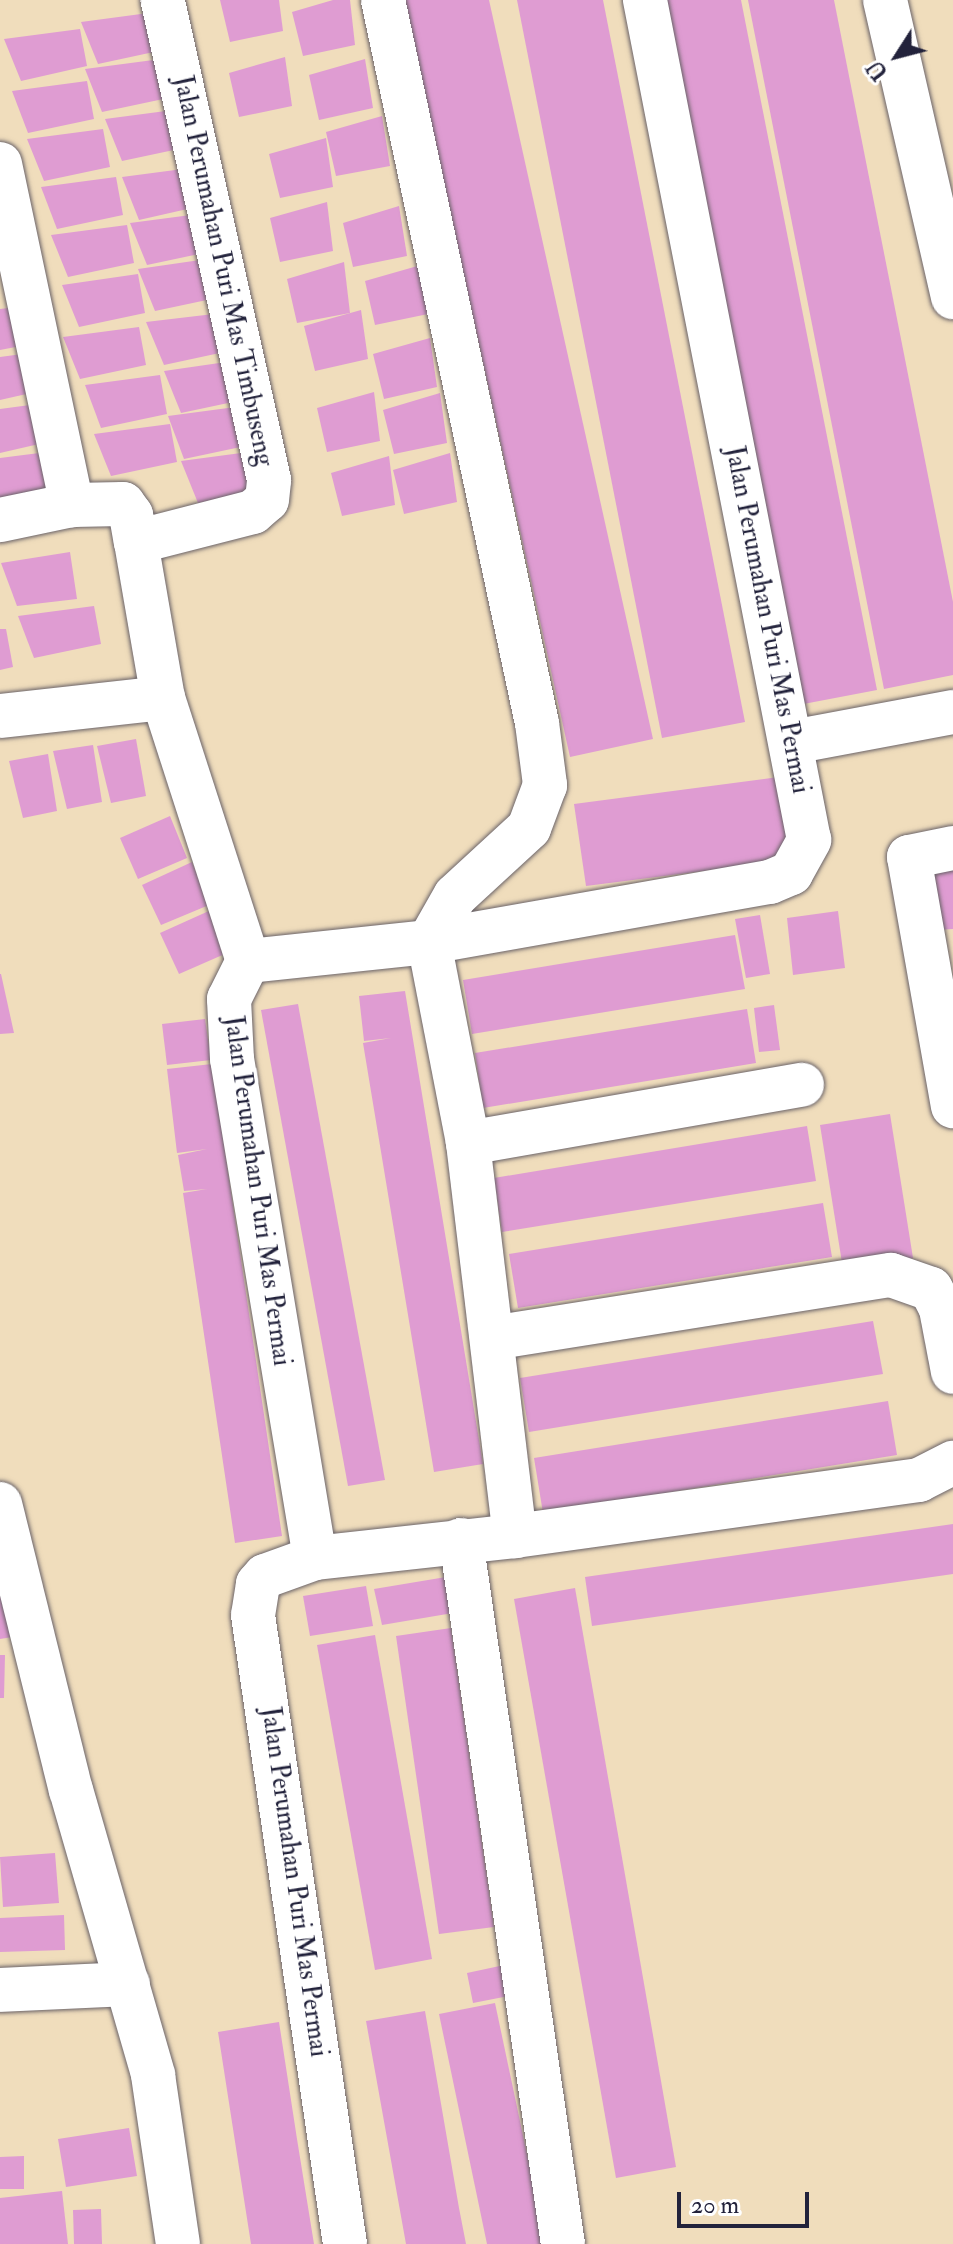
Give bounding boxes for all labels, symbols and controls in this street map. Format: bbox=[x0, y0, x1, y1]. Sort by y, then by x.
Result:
north arrow bbox=[857, 16, 937, 96]
text: U bbox=[861, 54, 894, 86]
street label: Jalan Perumahan Puri Mas Timbuseng bbox=[166, 73, 280, 469]
street label: Jalan Perumahan Puri Mas Permai bbox=[718, 444, 816, 796]
street label: Jalan Perumahan Puri Mas Permai bbox=[217, 1014, 297, 1368]
street label: Jalan Perumahan Puri Mas Permai bbox=[254, 1705, 334, 2059]
scale bar bbox=[681, 2176, 813, 2226]
text: 20 m bbox=[691, 2190, 739, 2221]

